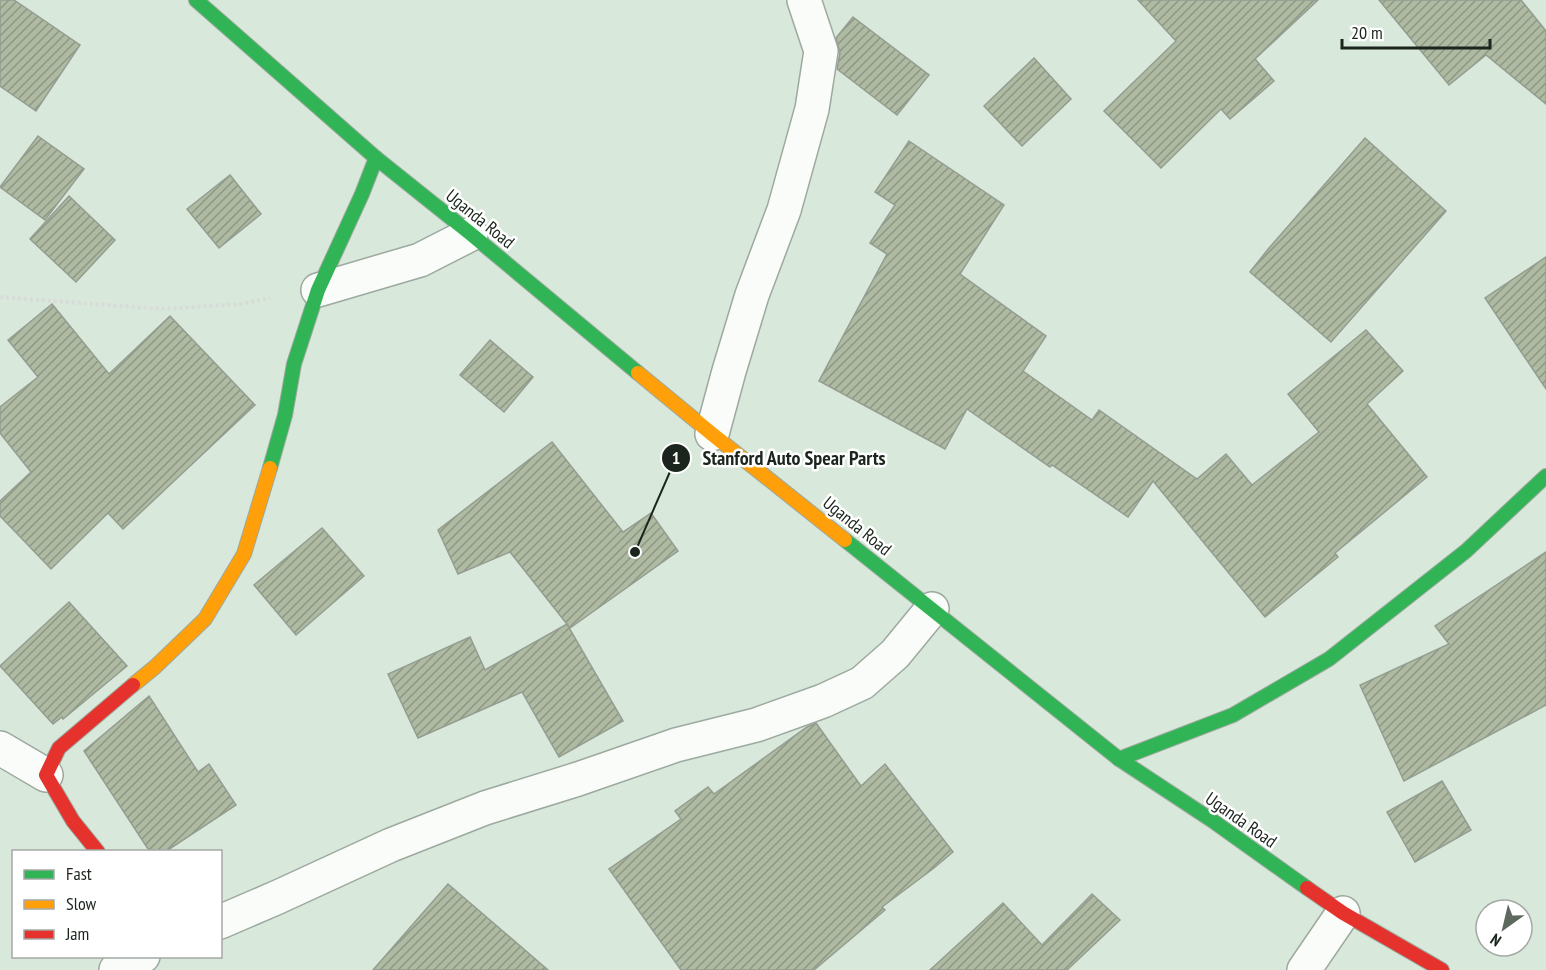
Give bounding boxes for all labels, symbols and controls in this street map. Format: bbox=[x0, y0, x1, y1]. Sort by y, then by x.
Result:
scale bar bbox=[1342, 12, 1490, 50]
text: 20 m bbox=[1351, 21, 1383, 44]
street label: Uganda Road bbox=[441, 184, 519, 253]
callout: Stanford Auto Spear Parts bbox=[661, 439, 898, 477]
text: Stanford Auto Spear Parts bbox=[702, 445, 886, 471]
text: 1 bbox=[672, 446, 680, 469]
street label: Uganda Road bbox=[818, 491, 896, 560]
street label: Uganda Road bbox=[1201, 787, 1281, 852]
legend bbox=[12, 850, 222, 958]
text: Fast bbox=[66, 862, 92, 885]
text: Slow bbox=[66, 892, 97, 915]
north arrow bbox=[1474, 898, 1534, 958]
text: Jam bbox=[65, 922, 89, 945]
text: N bbox=[1486, 930, 1505, 951]

